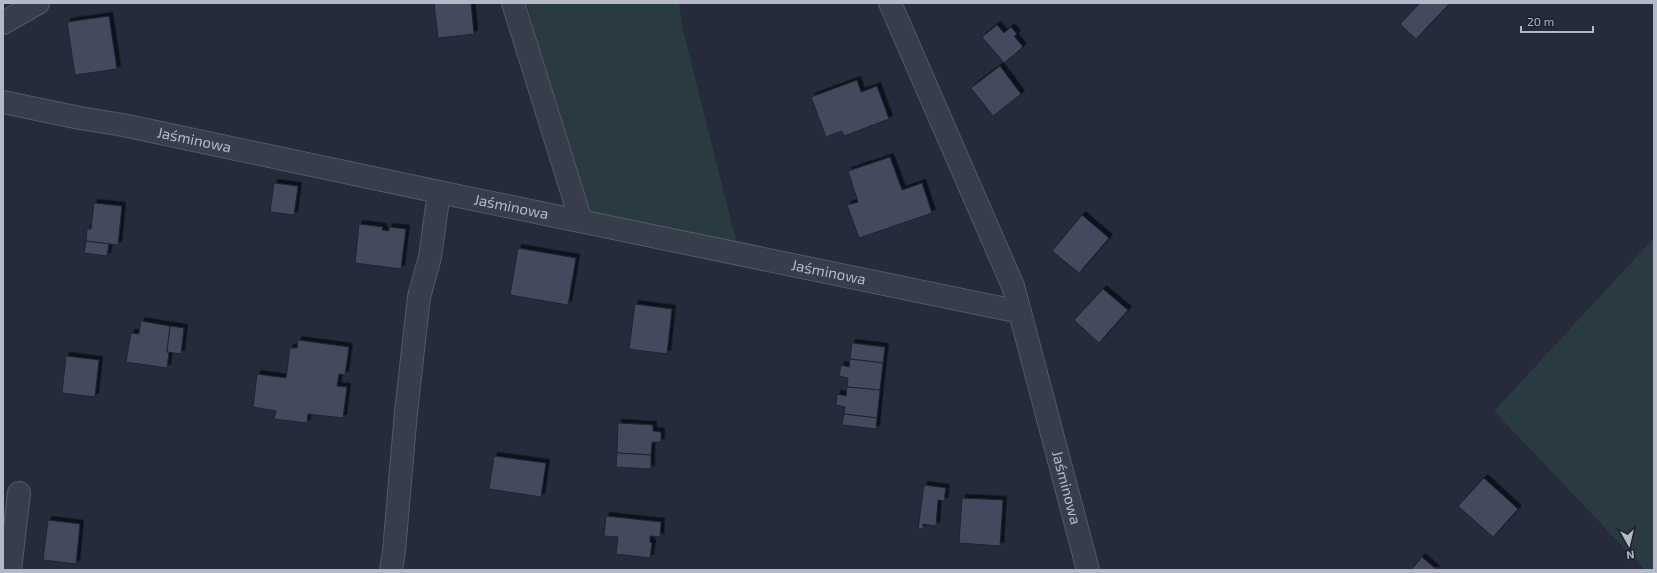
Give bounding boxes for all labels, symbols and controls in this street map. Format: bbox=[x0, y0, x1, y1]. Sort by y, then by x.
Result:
scale bar bbox=[1521, 8, 1593, 34]
text: 20 m bbox=[1527, 14, 1554, 28]
street label: Jaśminowa bbox=[156, 122, 233, 156]
street label: Jaśminowa bbox=[473, 189, 550, 222]
street label: Jaśminowa bbox=[790, 255, 868, 288]
street label: Jaśminowa bbox=[1049, 448, 1086, 526]
north arrow bbox=[1609, 525, 1649, 565]
text: N bbox=[1626, 548, 1635, 562]

